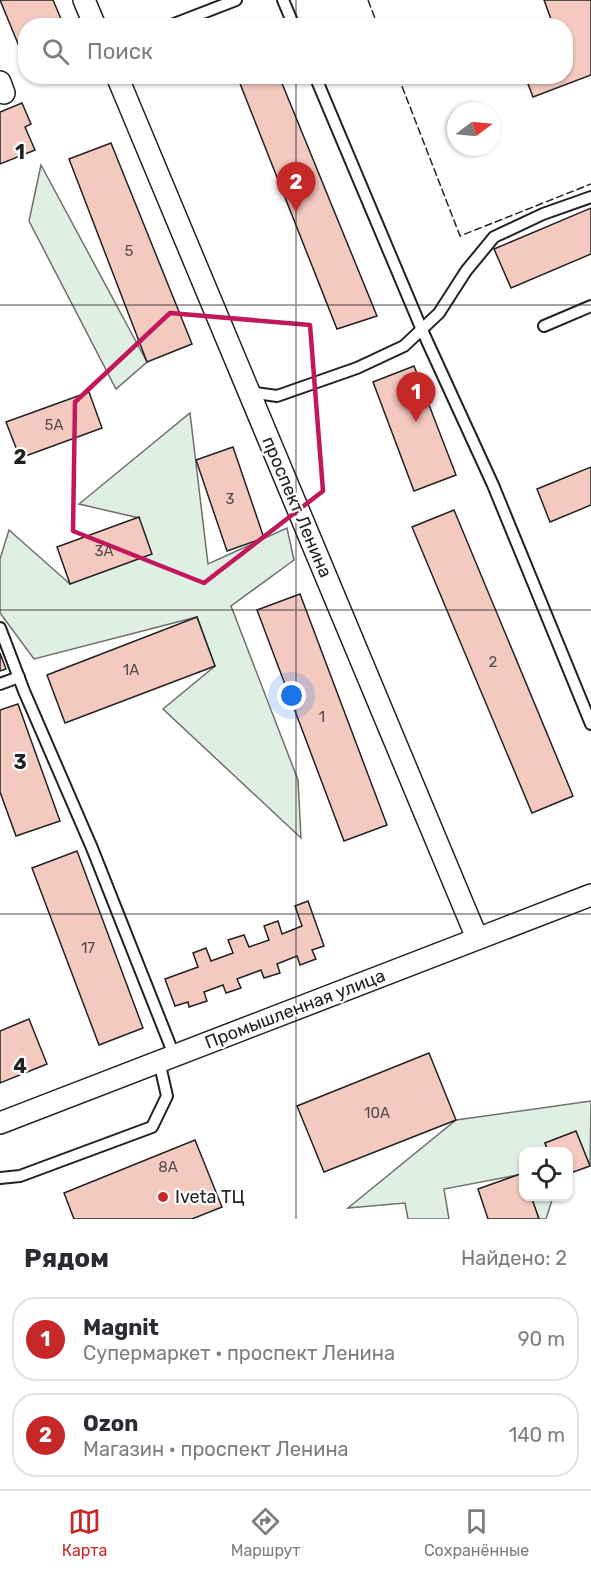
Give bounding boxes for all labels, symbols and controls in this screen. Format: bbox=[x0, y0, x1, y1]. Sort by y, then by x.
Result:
search box bbox=[18, 18, 573, 84]
icon: search bbox=[39, 35, 72, 68]
text: Поиск bbox=[87, 38, 153, 65]
north arrow bbox=[447, 102, 501, 156]
text: 1 bbox=[15, 140, 25, 164]
pin: 2 bbox=[276, 162, 316, 212]
house number: 5 bbox=[125, 242, 134, 260]
pin: 1 bbox=[396, 372, 436, 422]
house number: 5А bbox=[45, 416, 63, 434]
street label: проспект Ленина bbox=[257, 433, 337, 581]
text: 2 bbox=[14, 445, 27, 469]
house number: 3 bbox=[225, 490, 235, 508]
house number: 3А bbox=[94, 542, 114, 560]
house number: 2 bbox=[489, 653, 498, 671]
house number: 1А bbox=[123, 661, 139, 679]
your location bbox=[277, 681, 306, 710]
house number: 1 bbox=[319, 708, 325, 726]
text: 3 bbox=[13, 750, 27, 774]
house number: 17 bbox=[81, 939, 95, 957]
street label: Промышленная улица bbox=[202, 964, 388, 1054]
text: 4 bbox=[13, 1054, 27, 1078]
house number: 10А bbox=[364, 1104, 390, 1122]
map controls bbox=[519, 1147, 573, 1201]
button: locate bbox=[519, 1147, 573, 1201]
house number: 8А bbox=[158, 1158, 178, 1176]
place label: Iveta ТЦ bbox=[175, 1186, 245, 1208]
marker: Iveta ТЦ bbox=[156, 1190, 170, 1204]
text: Рядом bbox=[24, 1243, 109, 1274]
text: Найдено: 2 bbox=[461, 1246, 567, 1270]
text: Magnit bbox=[83, 1314, 159, 1341]
text: 1 bbox=[41, 1327, 50, 1351]
text: 90 m bbox=[518, 1327, 565, 1351]
text: Супермаркет · проспект Ленина bbox=[83, 1341, 395, 1365]
text: Ozon bbox=[83, 1410, 138, 1437]
text: 2 bbox=[39, 1423, 52, 1447]
text: 140 m bbox=[509, 1423, 565, 1447]
text: Магазин · проспект Ленина bbox=[83, 1437, 349, 1461]
tab: Карта bbox=[62, 1505, 107, 1560]
tab: Маршрут bbox=[231, 1505, 301, 1560]
tab: Сохранённые bbox=[424, 1505, 529, 1560]

